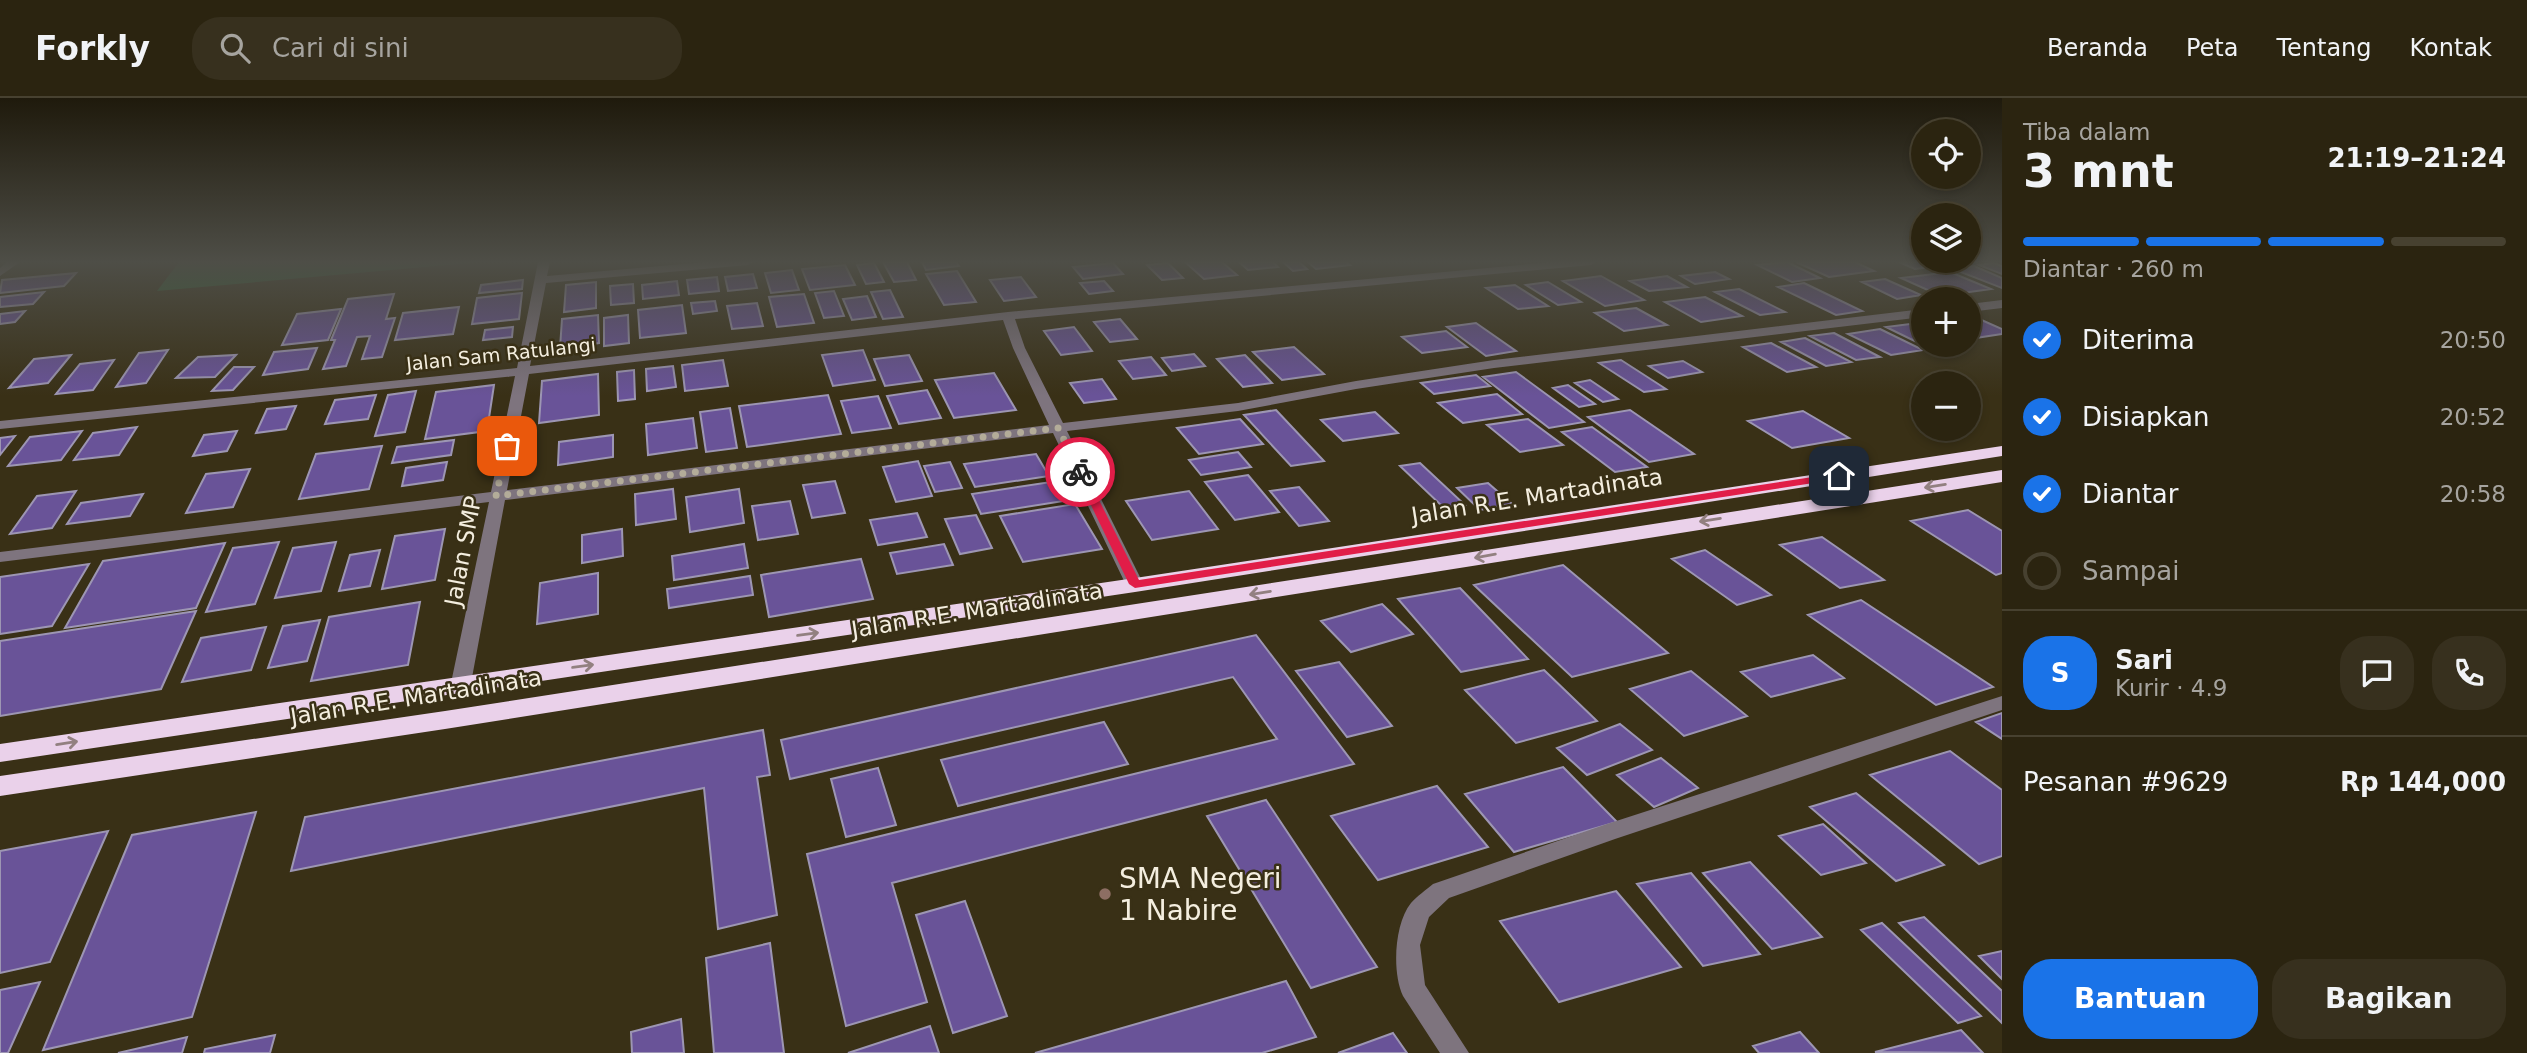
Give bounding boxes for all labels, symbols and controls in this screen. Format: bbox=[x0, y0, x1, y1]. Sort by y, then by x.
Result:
search box bbox=[192, 17, 682, 80]
text: Forkly bbox=[35, 29, 150, 68]
icon: search bbox=[216, 29, 254, 67]
text: Cari di sini bbox=[272, 33, 409, 63]
text: Beranda bbox=[2047, 34, 2148, 62]
text: Peta bbox=[2186, 34, 2238, 62]
text: Tentang bbox=[2276, 34, 2372, 62]
text: Kontak bbox=[2410, 34, 2492, 62]
map controls bbox=[1911, 119, 1981, 441]
button: locate bbox=[1911, 119, 1981, 189]
text: Tiba dalam bbox=[2023, 119, 2150, 145]
text: 21:19–21:24 bbox=[2327, 143, 2506, 173]
text: 3 mnt bbox=[2023, 144, 2174, 198]
button: layers bbox=[1911, 203, 1981, 273]
text: Diantar · 260 m bbox=[2023, 256, 2204, 282]
button: + bbox=[1911, 287, 1981, 357]
icon: check bbox=[2023, 321, 2061, 359]
text: Diterima bbox=[2082, 325, 2195, 355]
text: 20:50 bbox=[2440, 327, 2506, 353]
street label: Jalan Sam Ratulangi bbox=[404, 333, 597, 375]
button: − bbox=[1911, 371, 1981, 441]
icon: check bbox=[2023, 398, 2061, 436]
text: Disiapkan bbox=[2082, 402, 2209, 432]
text: 20:52 bbox=[2440, 404, 2506, 430]
pin bbox=[477, 416, 537, 476]
icon: bag bbox=[488, 427, 526, 465]
courier bbox=[1045, 437, 1115, 507]
pin bbox=[1809, 446, 1869, 506]
icon: bike bbox=[1061, 453, 1099, 491]
icon: home bbox=[1820, 457, 1858, 495]
street label: Jalan R.E. Martadinata bbox=[1407, 463, 1665, 529]
icon: check bbox=[2023, 475, 2061, 513]
text: Diantar bbox=[2082, 479, 2178, 509]
one-way arrow bbox=[1924, 480, 1946, 493]
text: 20:58 bbox=[2440, 481, 2506, 507]
street label: Jalan SMP bbox=[439, 494, 486, 610]
one-way arrow bbox=[1699, 514, 1722, 527]
one-way arrow bbox=[1474, 550, 1497, 563]
text: Sampai bbox=[2082, 556, 2179, 586]
street label: Jalan R.E. Martadinata bbox=[847, 577, 1105, 643]
one-way arrow bbox=[1250, 587, 1272, 600]
one-way arrow bbox=[797, 627, 819, 640]
button: chat bbox=[2340, 636, 2414, 710]
button: phone bbox=[2432, 636, 2506, 710]
text: Sari bbox=[2115, 645, 2173, 675]
text: S bbox=[2051, 658, 2069, 688]
one-way arrow bbox=[571, 659, 594, 672]
street label: Jalan R.E. Martadinata bbox=[286, 664, 544, 730]
text: Kurir · 4.9 bbox=[2115, 675, 2227, 701]
one-way arrow bbox=[56, 736, 78, 749]
text: Pesanan #9629 bbox=[2023, 767, 2228, 797]
text: Rp 144,000 bbox=[2340, 767, 2506, 797]
place label: SMA Negeri 1 Nabire bbox=[1119, 862, 1281, 927]
marker: SMA Negeri 1 Nabire bbox=[1097, 886, 1113, 902]
button: Bantuan bbox=[2023, 959, 2258, 1039]
button: Bagikan bbox=[2272, 959, 2506, 1039]

